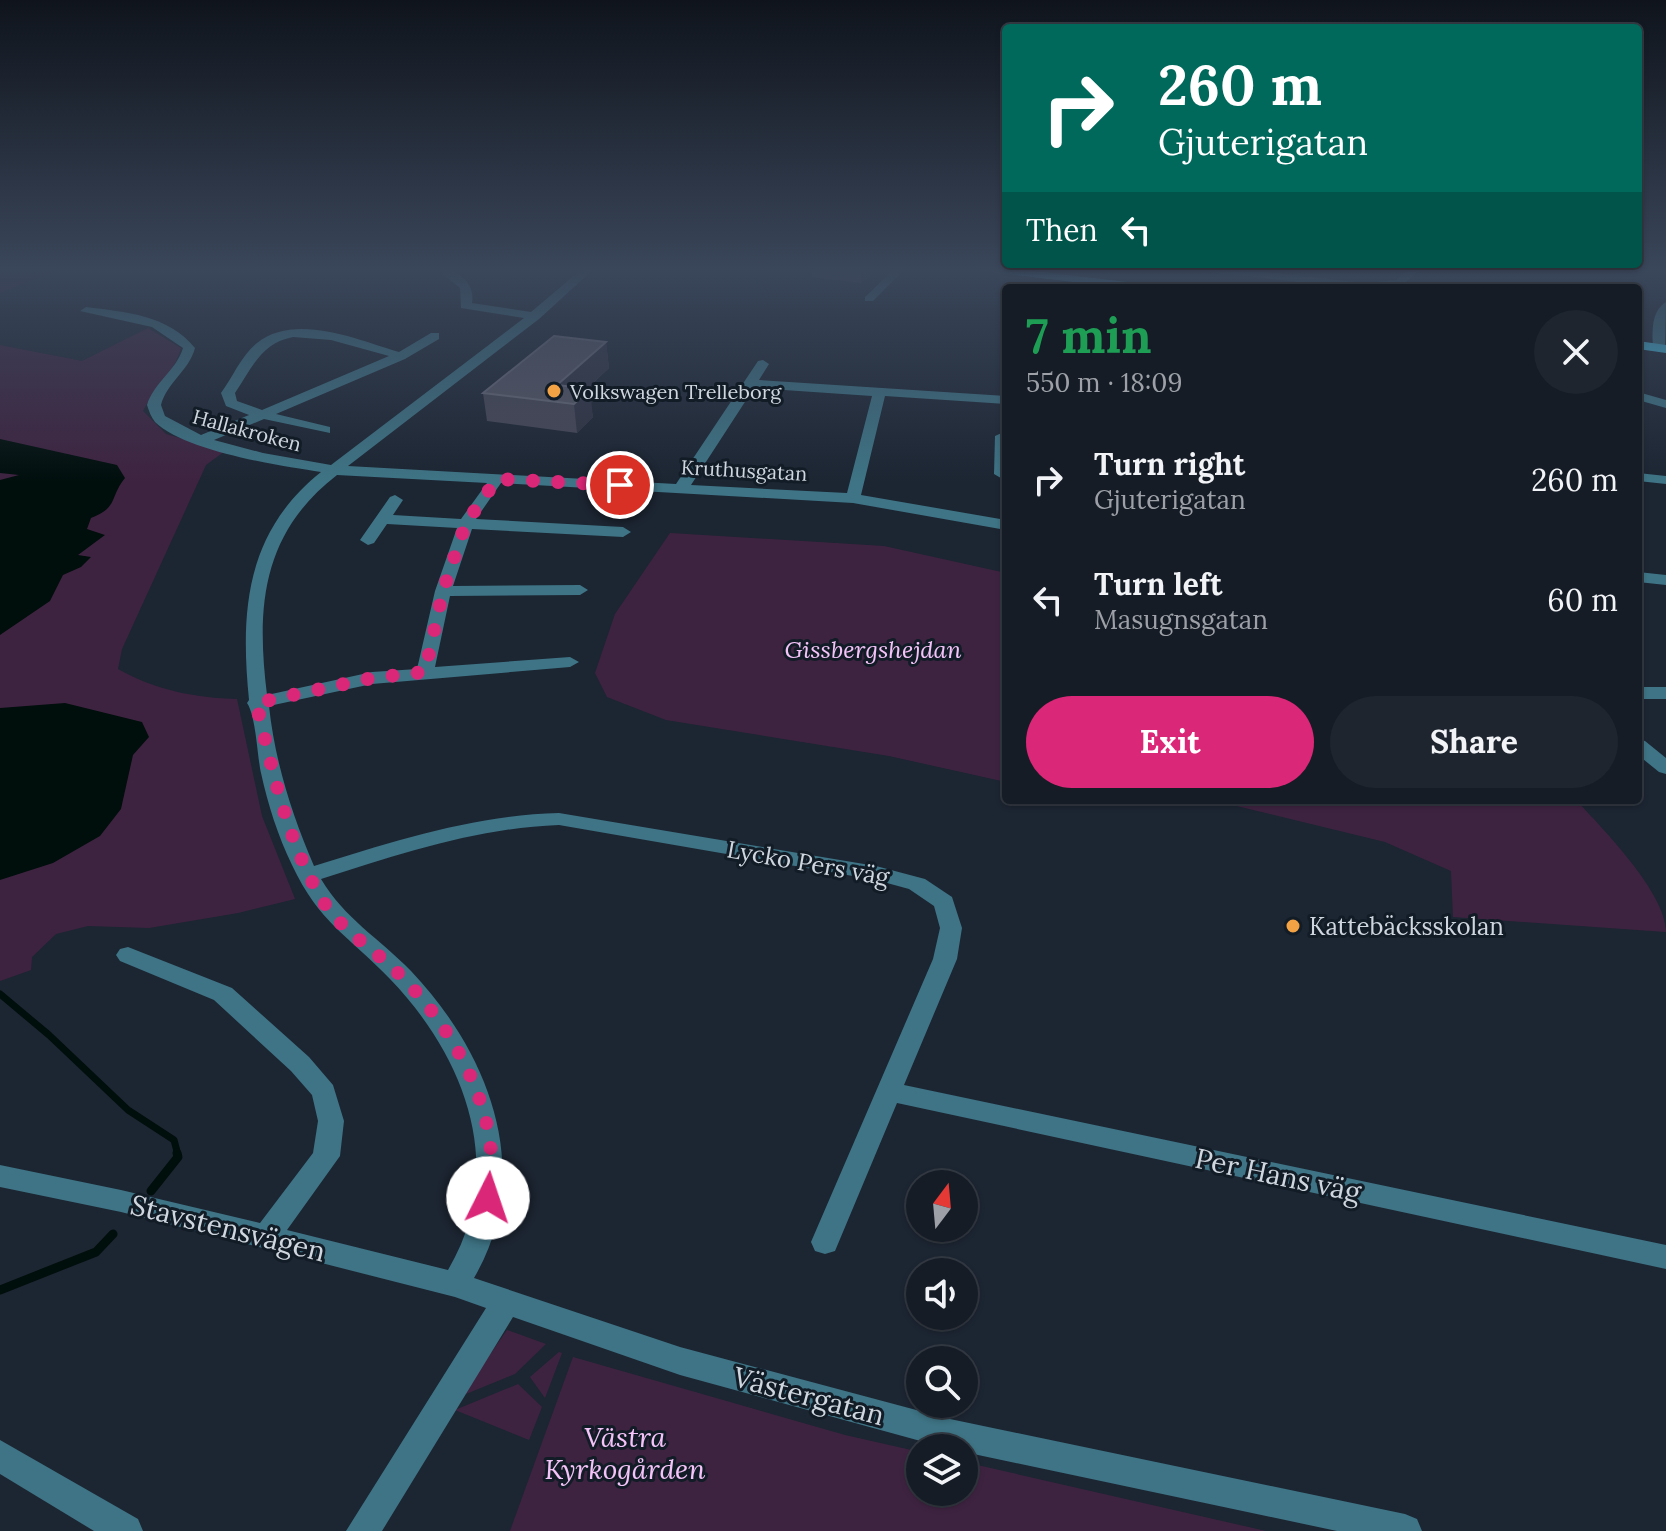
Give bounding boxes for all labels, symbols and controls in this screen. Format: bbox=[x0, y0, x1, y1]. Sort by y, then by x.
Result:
text: 260 m bbox=[1158, 49, 1322, 120]
icon: right bbox=[1026, 56, 1130, 160]
text: Gjuterigatan bbox=[1158, 119, 1368, 165]
icon: left bbox=[1114, 208, 1158, 252]
text: Then bbox=[1026, 211, 1098, 249]
text: 7 min bbox=[1026, 305, 1152, 366]
button: close bbox=[1534, 310, 1618, 394]
text: 550 m · 18:09 bbox=[1026, 366, 1183, 399]
place label: Volkswagen Trelleborg bbox=[569, 379, 782, 404]
marker: Volkswagen Trelleborg bbox=[545, 382, 563, 400]
street label: Hallakroken bbox=[190, 403, 304, 457]
text: Turn right bbox=[1094, 445, 1245, 483]
pin bbox=[586, 451, 654, 519]
street label: Kruthusgatan bbox=[680, 454, 808, 486]
icon: right bbox=[1026, 458, 1070, 502]
text: 260 m bbox=[1531, 461, 1618, 499]
icon: arrive bbox=[598, 463, 642, 507]
text: Gjuterigatan bbox=[1094, 483, 1246, 516]
text: Turn left bbox=[1094, 565, 1222, 603]
icon: left bbox=[1026, 578, 1070, 622]
text: 60 m bbox=[1547, 581, 1618, 619]
text: Masugnsgatan bbox=[1094, 603, 1268, 636]
park label: Gissbergshejdan bbox=[784, 634, 962, 665]
button: Exit bbox=[1026, 696, 1314, 788]
button: Share bbox=[1330, 696, 1618, 788]
street label: Lycko Pers väg bbox=[724, 833, 892, 893]
place label: Kattebäcksskolan bbox=[1309, 911, 1504, 942]
marker: Kattebäcksskolan bbox=[1284, 917, 1302, 935]
street label: Per Hans väg bbox=[1192, 1140, 1365, 1210]
position arrow bbox=[446, 1156, 530, 1240]
north arrow bbox=[906, 1170, 978, 1242]
map controls bbox=[906, 1170, 978, 1506]
street label: Stavstensvägen bbox=[127, 1186, 329, 1270]
button: sound bbox=[906, 1258, 978, 1330]
button: search bbox=[906, 1346, 978, 1418]
street label: Västergatan bbox=[728, 1358, 889, 1433]
park label: Västra Kyrkogården bbox=[544, 1419, 706, 1487]
button: layers bbox=[906, 1434, 978, 1506]

